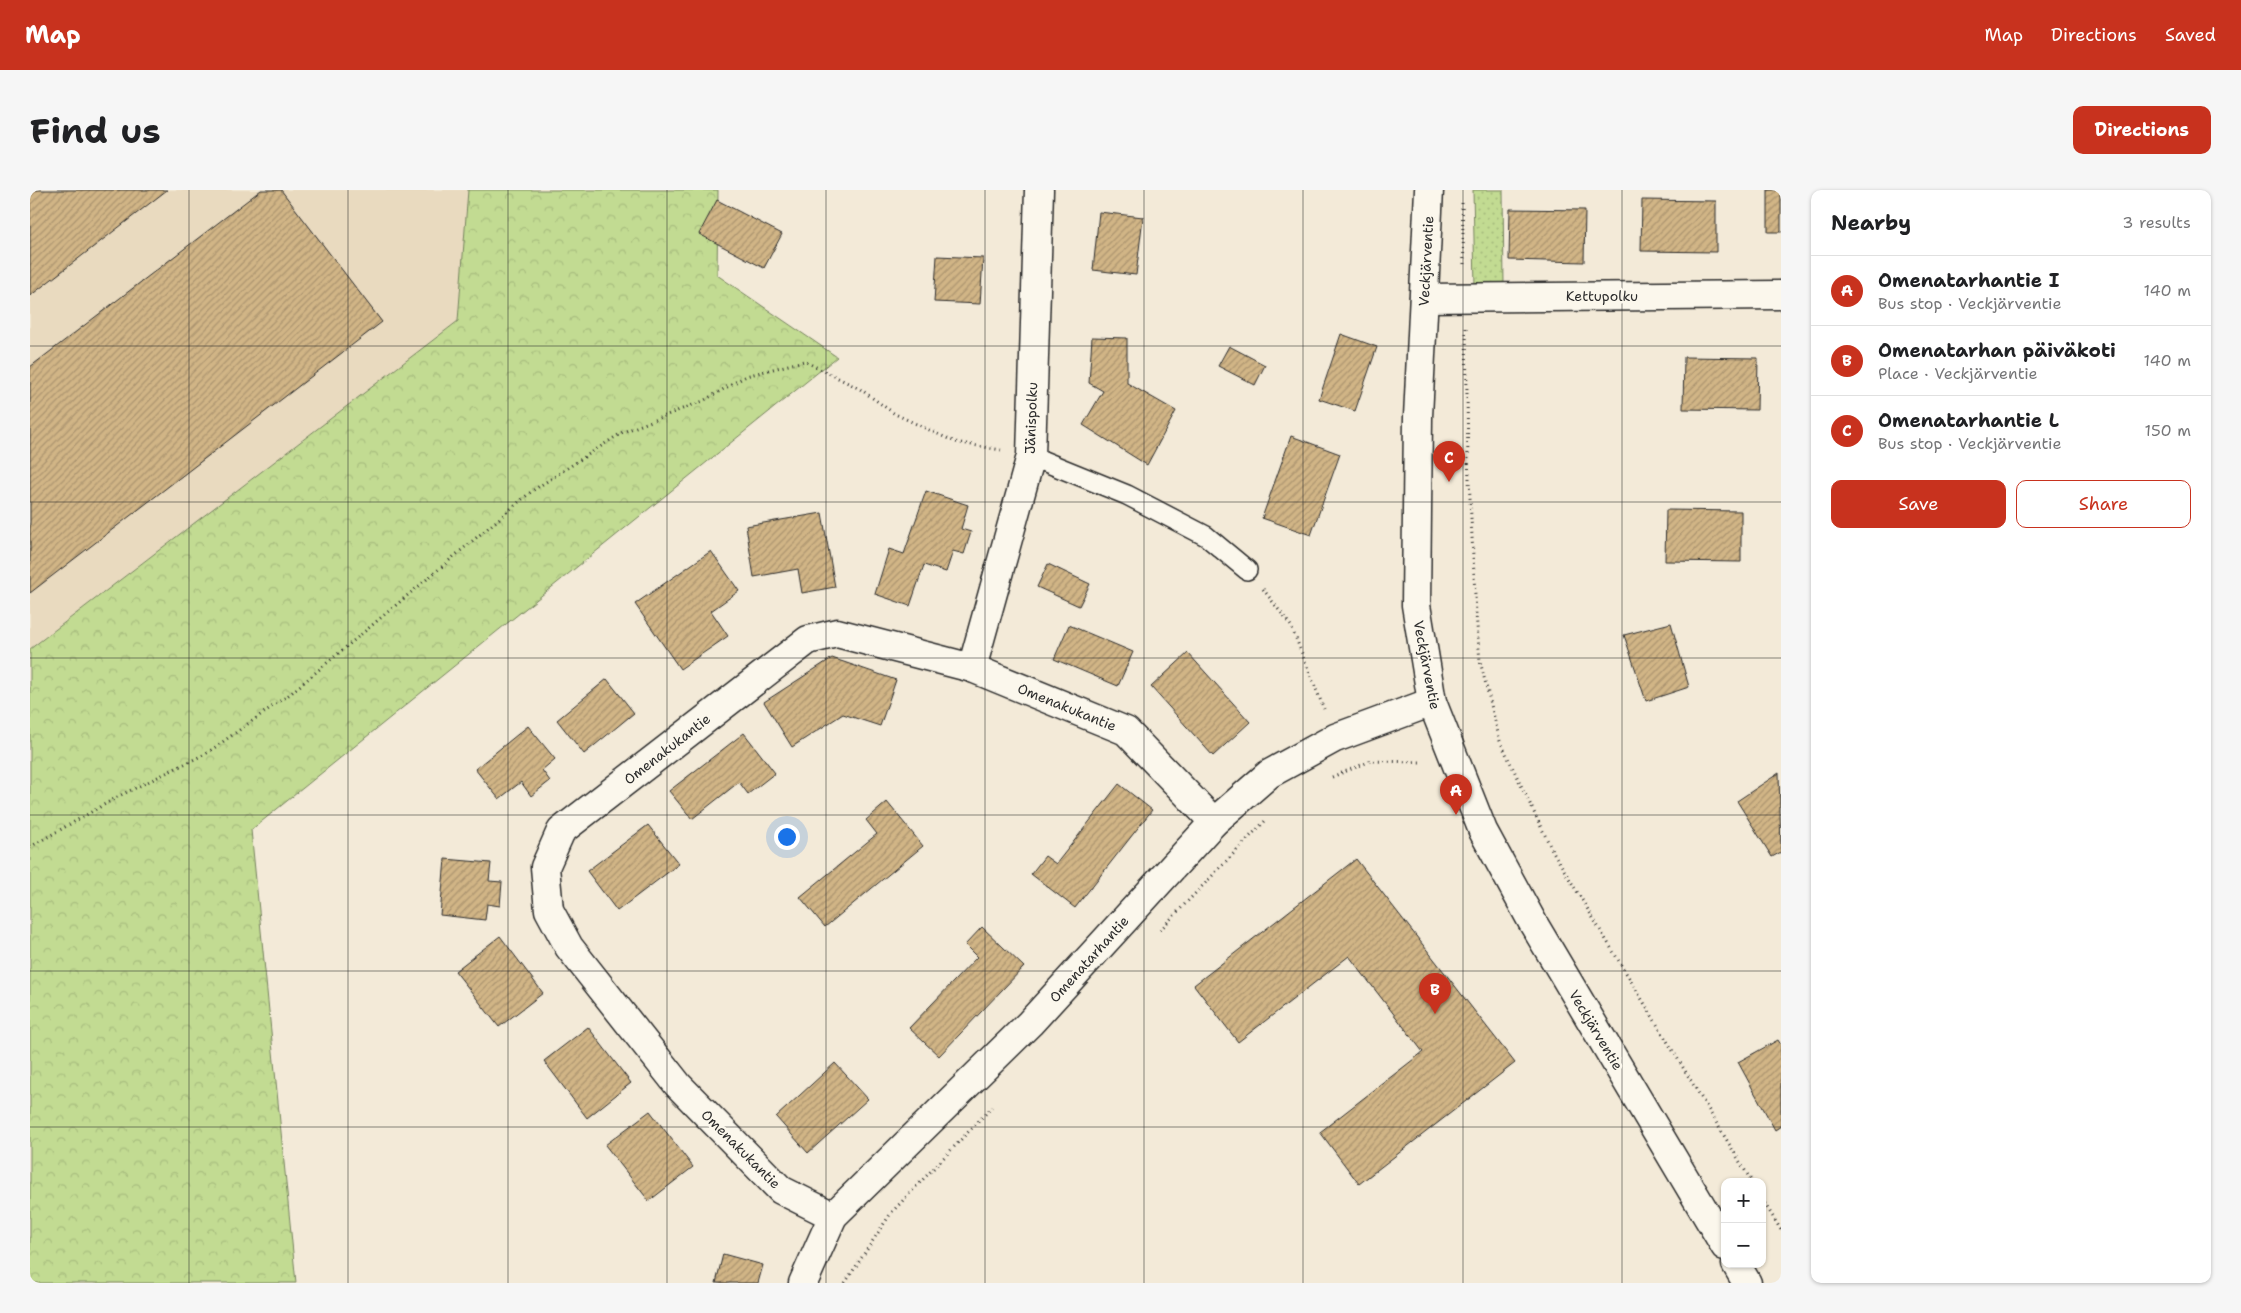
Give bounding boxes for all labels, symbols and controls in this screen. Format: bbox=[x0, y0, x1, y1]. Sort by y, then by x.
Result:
text: Map bbox=[25, 19, 81, 51]
text: Map bbox=[1985, 23, 2023, 47]
text: Directions bbox=[2051, 23, 2137, 47]
text: Saved bbox=[2165, 23, 2216, 47]
button: Directions bbox=[2073, 106, 2211, 154]
text: Find us bbox=[30, 107, 161, 154]
text: Nearby bbox=[1831, 209, 1911, 237]
text: 3 results bbox=[2122, 212, 2191, 233]
street label: Veckjärventie bbox=[1415, 215, 1437, 307]
text: Omenatarhantie I bbox=[1878, 268, 2059, 293]
text: A bbox=[1841, 280, 1853, 301]
text: 140 m bbox=[2144, 280, 2191, 301]
street label: Kettupolku bbox=[1566, 287, 1638, 305]
text: Bus stop · Veckjärventie bbox=[1878, 293, 2061, 314]
text: Omenatarhan päiväkoti bbox=[1878, 338, 2116, 363]
text: B bbox=[1842, 350, 1852, 371]
text: 140 m bbox=[2144, 350, 2191, 371]
text: Place · Veckjärventie bbox=[1878, 363, 2038, 384]
street label: Jänispolku bbox=[1021, 382, 1041, 454]
text: Omenatarhantie L bbox=[1878, 408, 2059, 433]
text: C bbox=[1842, 420, 1852, 441]
text: 150 m bbox=[2144, 420, 2191, 441]
text: Bus stop · Veckjärventie bbox=[1878, 433, 2061, 454]
pin: C bbox=[1433, 441, 1465, 482]
button: Save bbox=[1831, 480, 2006, 528]
button: Share bbox=[2016, 480, 2191, 528]
street label: Veckjärventie bbox=[1410, 619, 1444, 711]
street label: Omenakukantie bbox=[1015, 679, 1119, 735]
street label: Omenakukantie bbox=[620, 710, 714, 788]
pin: A bbox=[1440, 774, 1472, 815]
your location bbox=[774, 824, 800, 850]
street label: Omenatarhantie bbox=[1045, 912, 1133, 1006]
pin: B bbox=[1419, 973, 1451, 1014]
street label: Veckjärventie bbox=[1565, 987, 1627, 1073]
street label: Omenakukantie bbox=[698, 1106, 785, 1193]
map controls bbox=[1721, 1178, 1766, 1268]
button: + bbox=[1721, 1178, 1766, 1223]
button: − bbox=[1721, 1223, 1766, 1268]

